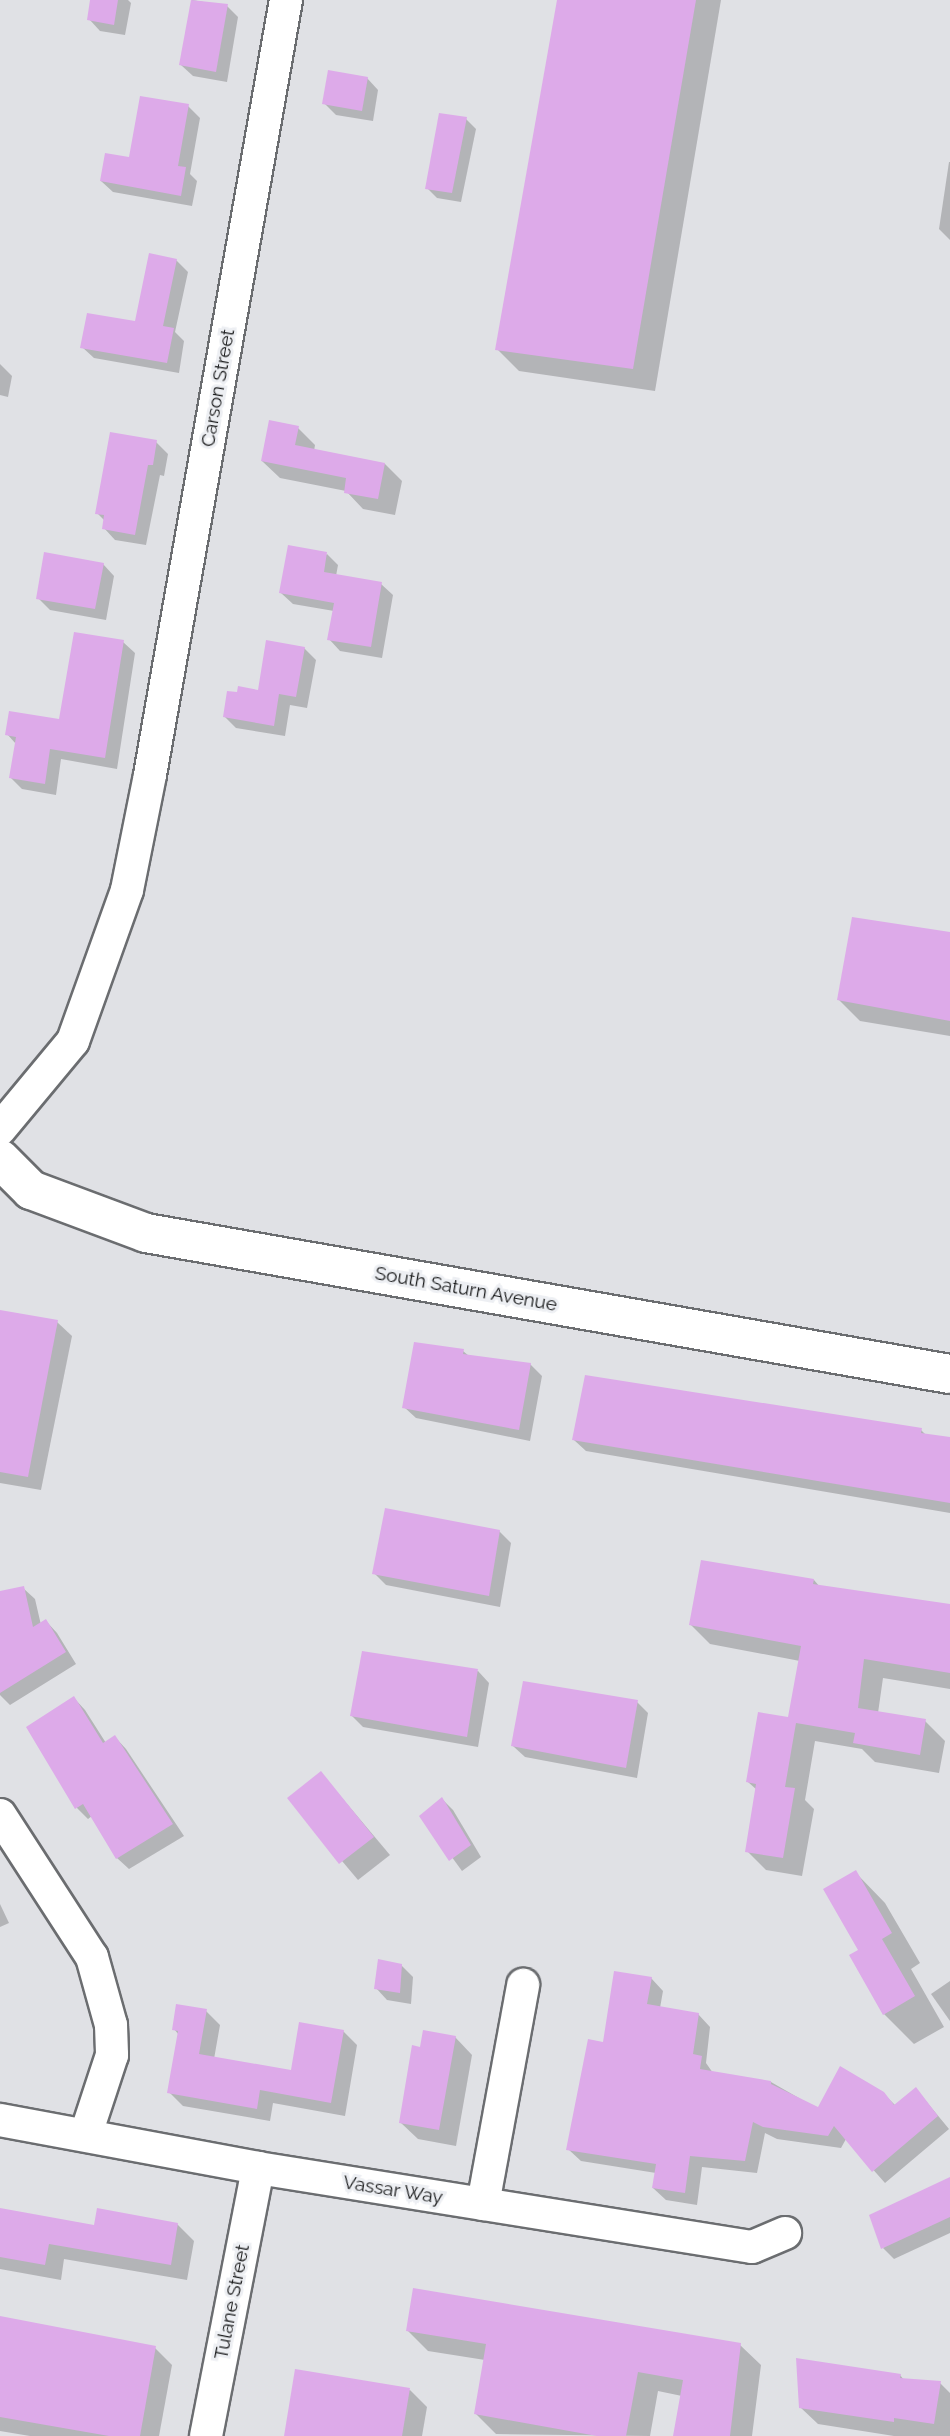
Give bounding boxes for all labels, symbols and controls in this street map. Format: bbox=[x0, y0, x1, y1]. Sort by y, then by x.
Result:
street label: Carson Street bbox=[196, 327, 240, 449]
street label: South Saturn Avenue bbox=[373, 1262, 559, 1316]
street label: Vassar Way bbox=[341, 2171, 445, 2209]
street label: Tulane Street bbox=[210, 2243, 254, 2361]

